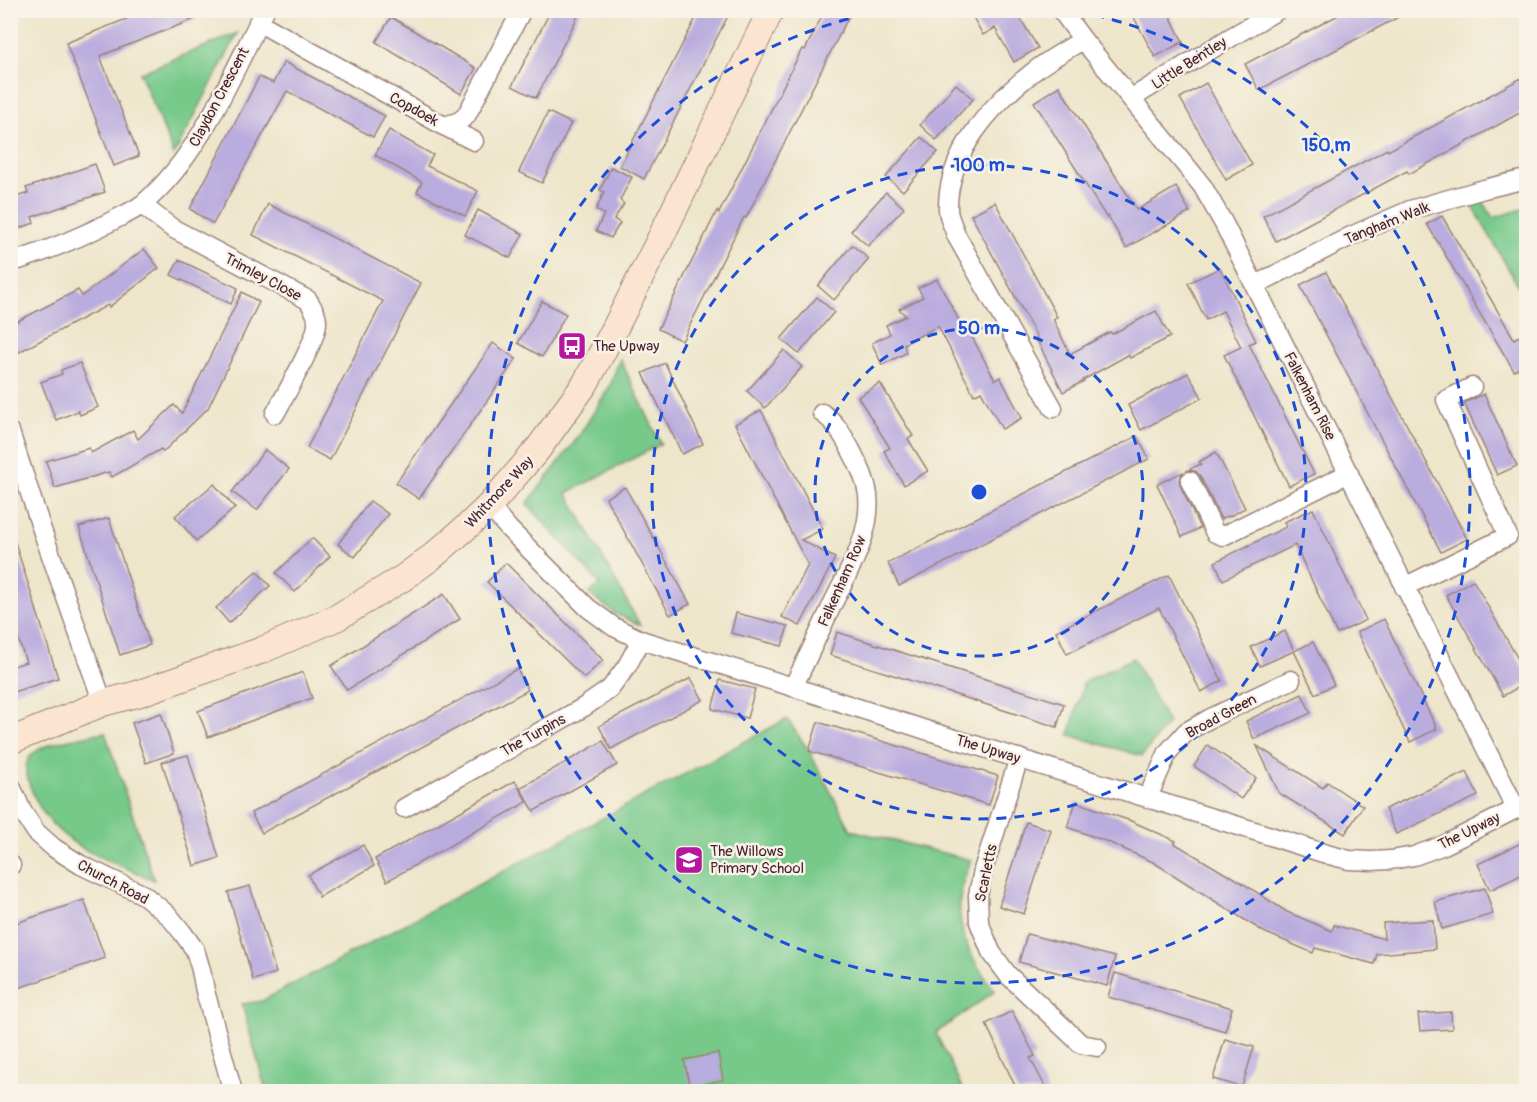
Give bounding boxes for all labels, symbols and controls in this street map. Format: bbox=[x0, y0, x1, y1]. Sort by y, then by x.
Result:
street label: Little Bentley bbox=[1148, 33, 1231, 94]
street label: Claydon Crescent bbox=[185, 43, 254, 150]
street label: Copdoek bbox=[386, 88, 442, 131]
text: 150 m bbox=[1302, 134, 1351, 157]
text: 100 m bbox=[953, 154, 1005, 177]
street label: Tangham Walk bbox=[1342, 197, 1433, 249]
street label: Trimley Close bbox=[221, 249, 305, 306]
text: 50 m bbox=[958, 317, 1000, 340]
bus stop icon: The Upway bbox=[556, 330, 588, 362]
place label: The Upway bbox=[593, 337, 660, 356]
street label: Falkenham Rise bbox=[1279, 349, 1340, 444]
street label: Whitmore Way bbox=[461, 452, 538, 532]
centre of rings bbox=[969, 482, 989, 502]
street label: Falkenham Row bbox=[814, 533, 871, 630]
street label: Broad Green bbox=[1183, 690, 1260, 743]
street label: The Turpins bbox=[497, 710, 569, 761]
street label: The Upway bbox=[953, 731, 1023, 768]
street label: The Upway bbox=[1435, 808, 1504, 855]
place label: The Willows Primary School bbox=[710, 842, 804, 878]
street label: Scarletts bbox=[971, 842, 1002, 904]
school or university icon: The Willows Primary School bbox=[673, 844, 705, 876]
street label: Church Road bbox=[74, 856, 152, 909]

